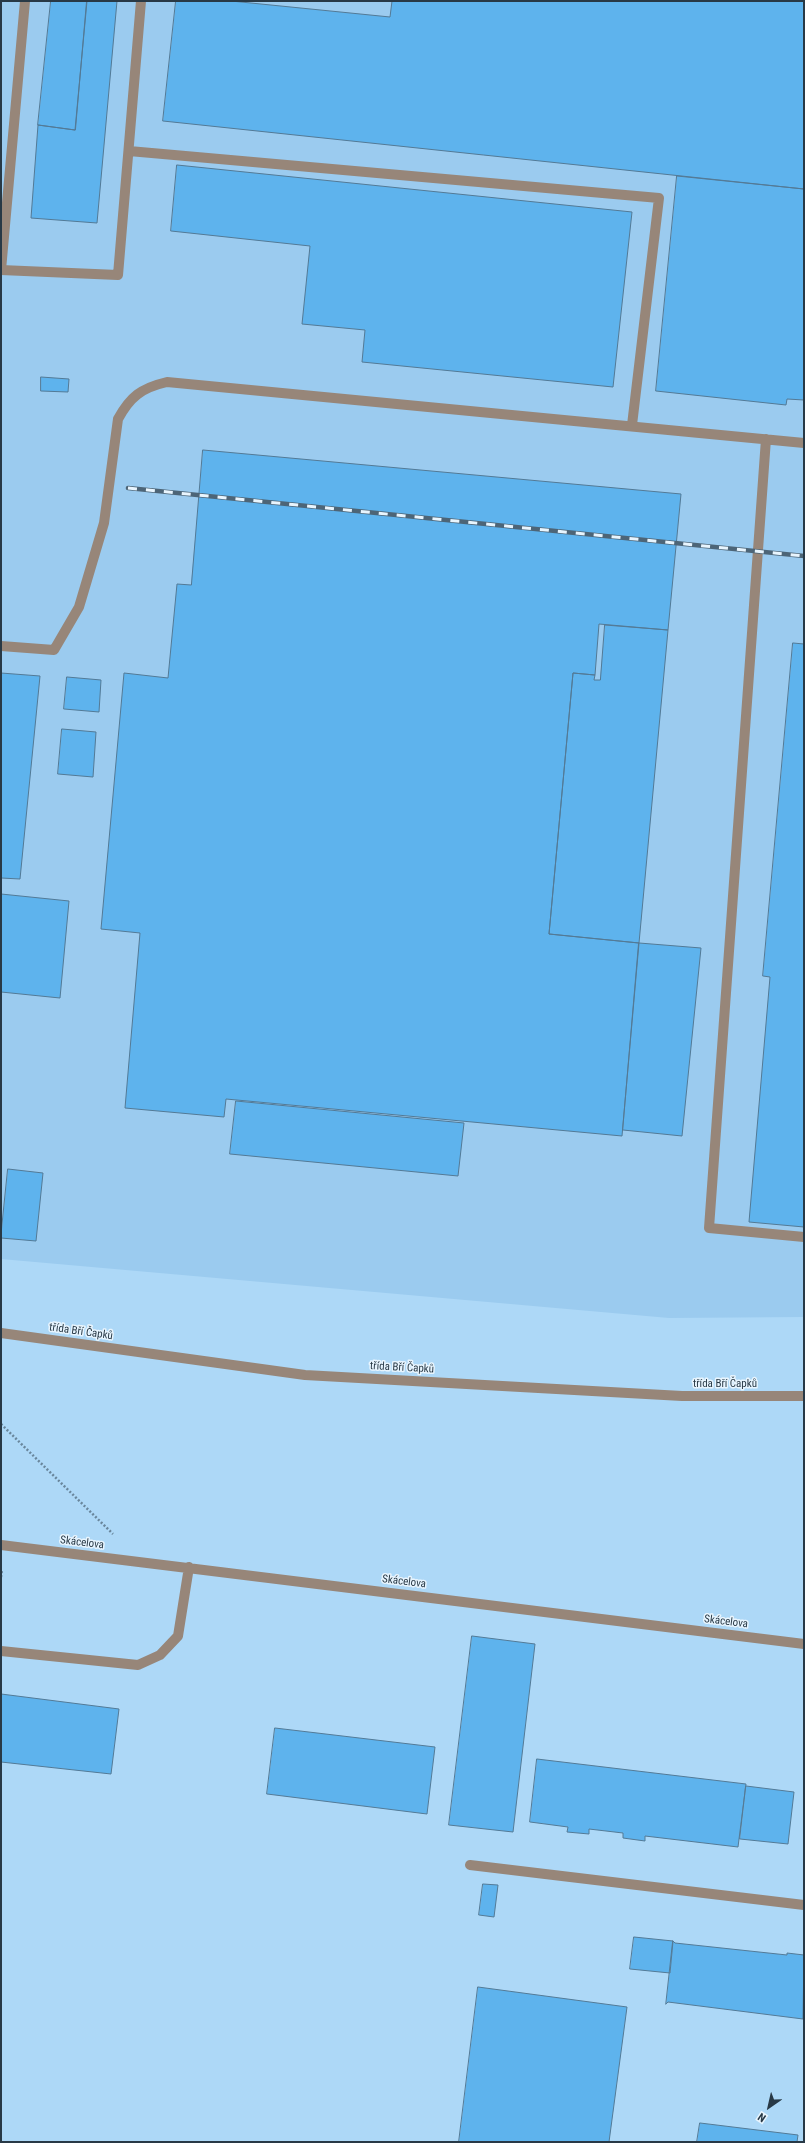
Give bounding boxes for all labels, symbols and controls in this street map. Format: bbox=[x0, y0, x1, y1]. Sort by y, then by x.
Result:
street label: třída Bří Čapků bbox=[48, 1321, 114, 1343]
street label: třída Bří Čapků bbox=[370, 1360, 434, 1376]
street label: třída Bří Čapků bbox=[693, 1377, 757, 1391]
street label: Skácelova bbox=[59, 1534, 105, 1552]
street label: Skácelova bbox=[381, 1573, 427, 1591]
street label: Skácelova bbox=[703, 1613, 749, 1631]
north arrow bbox=[749, 2087, 789, 2127]
text: N bbox=[756, 2110, 768, 2125]

